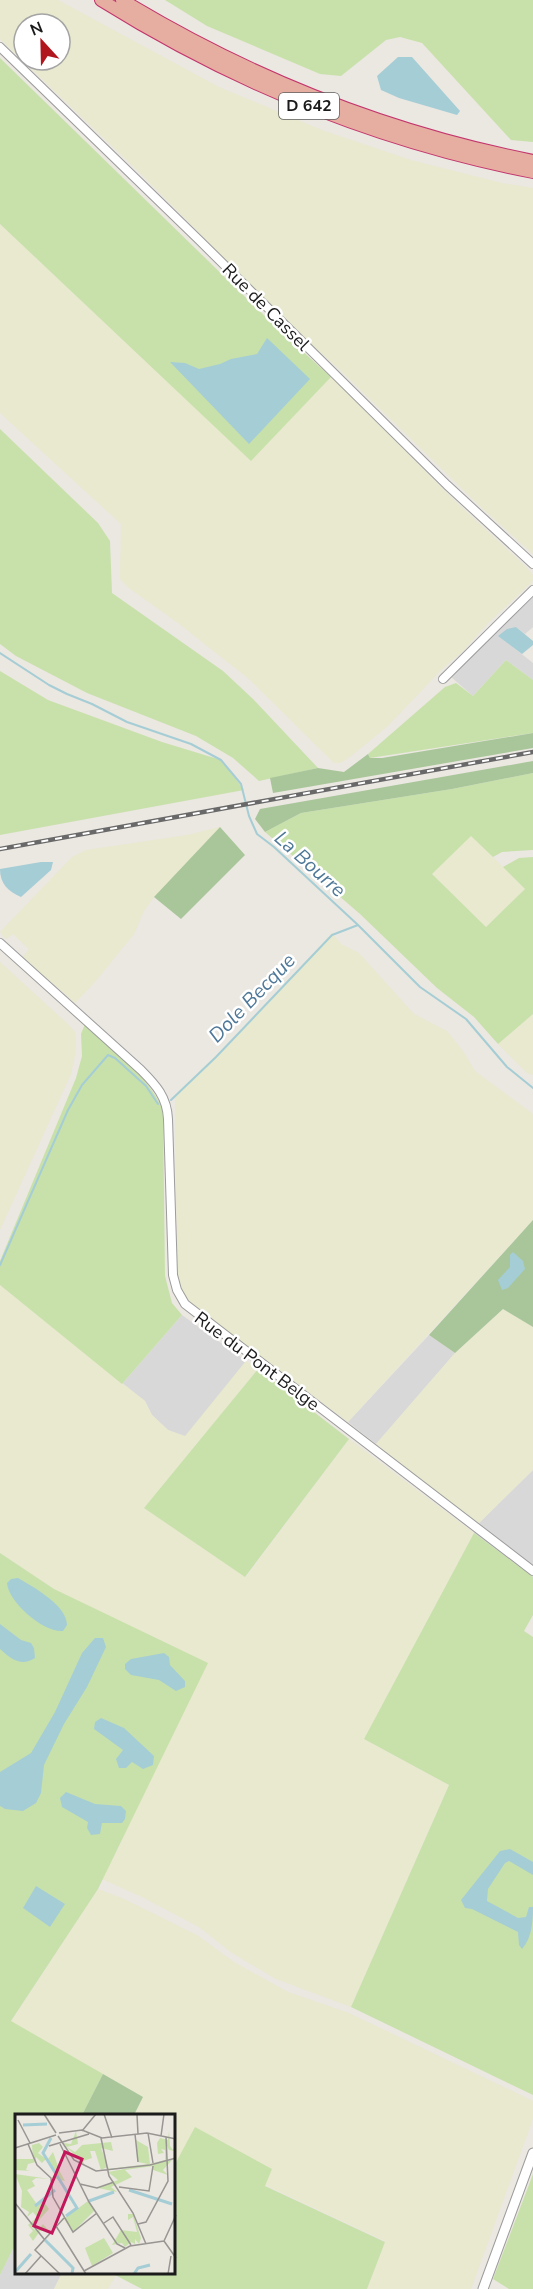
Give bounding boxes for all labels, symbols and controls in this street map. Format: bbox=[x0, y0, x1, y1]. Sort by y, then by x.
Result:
north arrow bbox=[12, 12, 72, 72]
text: N bbox=[27, 17, 46, 41]
road number: D 642 bbox=[279, 93, 339, 119]
street label: Rue de Cassel bbox=[217, 258, 315, 356]
water label: La Bourre bbox=[269, 825, 352, 903]
water label: Dole Becque bbox=[203, 947, 302, 1048]
street label: Rue du Pont Belge bbox=[190, 1306, 324, 1416]
inset map bbox=[15, 2114, 176, 2274]

